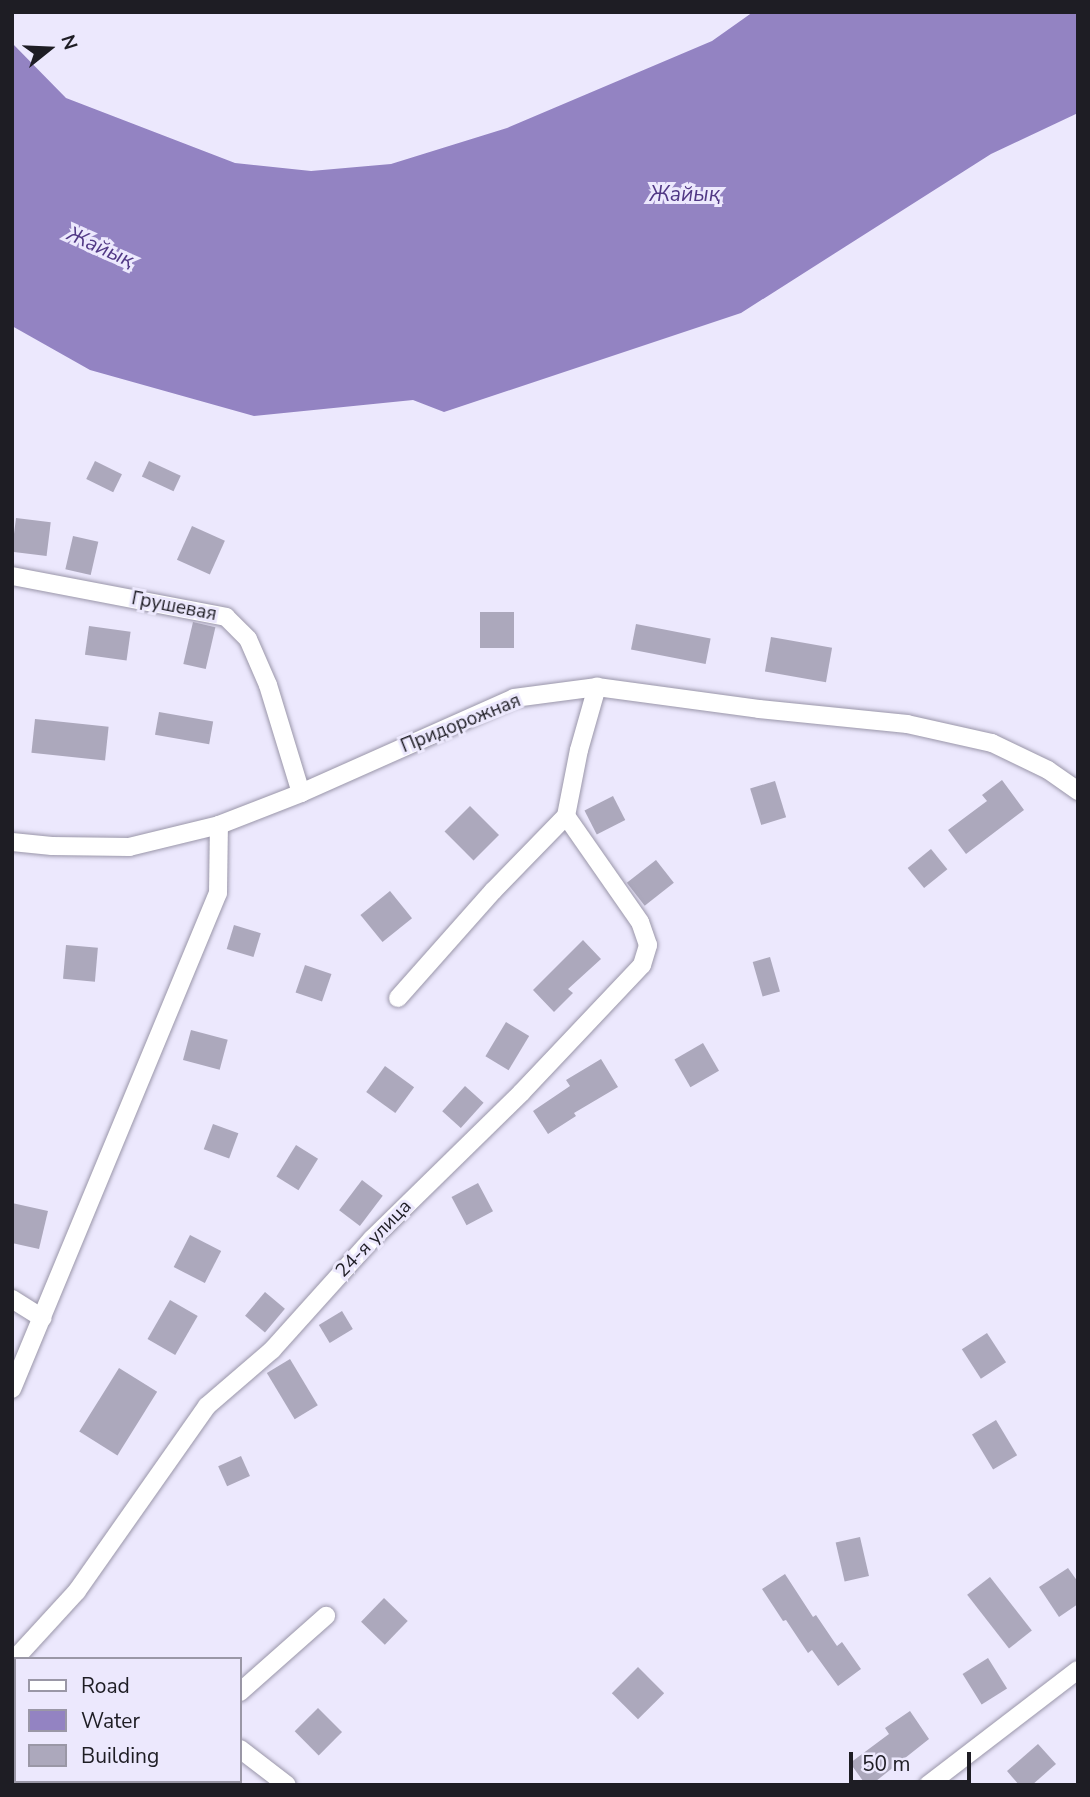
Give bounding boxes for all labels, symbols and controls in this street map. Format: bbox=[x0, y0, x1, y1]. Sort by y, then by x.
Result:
north arrow bbox=[14, 14, 84, 84]
text: N bbox=[54, 32, 84, 53]
water label: Жайық bbox=[649, 181, 721, 207]
water label: Жайық bbox=[63, 221, 139, 273]
street label: Грушевая bbox=[130, 588, 218, 626]
street label: Придорожная bbox=[398, 690, 524, 758]
street label: 24-я улица bbox=[331, 1195, 417, 1283]
legend bbox=[14, 1657, 242, 1783]
text: Road bbox=[81, 1672, 130, 1700]
text: Water bbox=[81, 1707, 140, 1735]
scale bar bbox=[852, 1738, 974, 1782]
text: Building bbox=[81, 1742, 159, 1770]
text: 50 m bbox=[862, 1750, 911, 1778]

